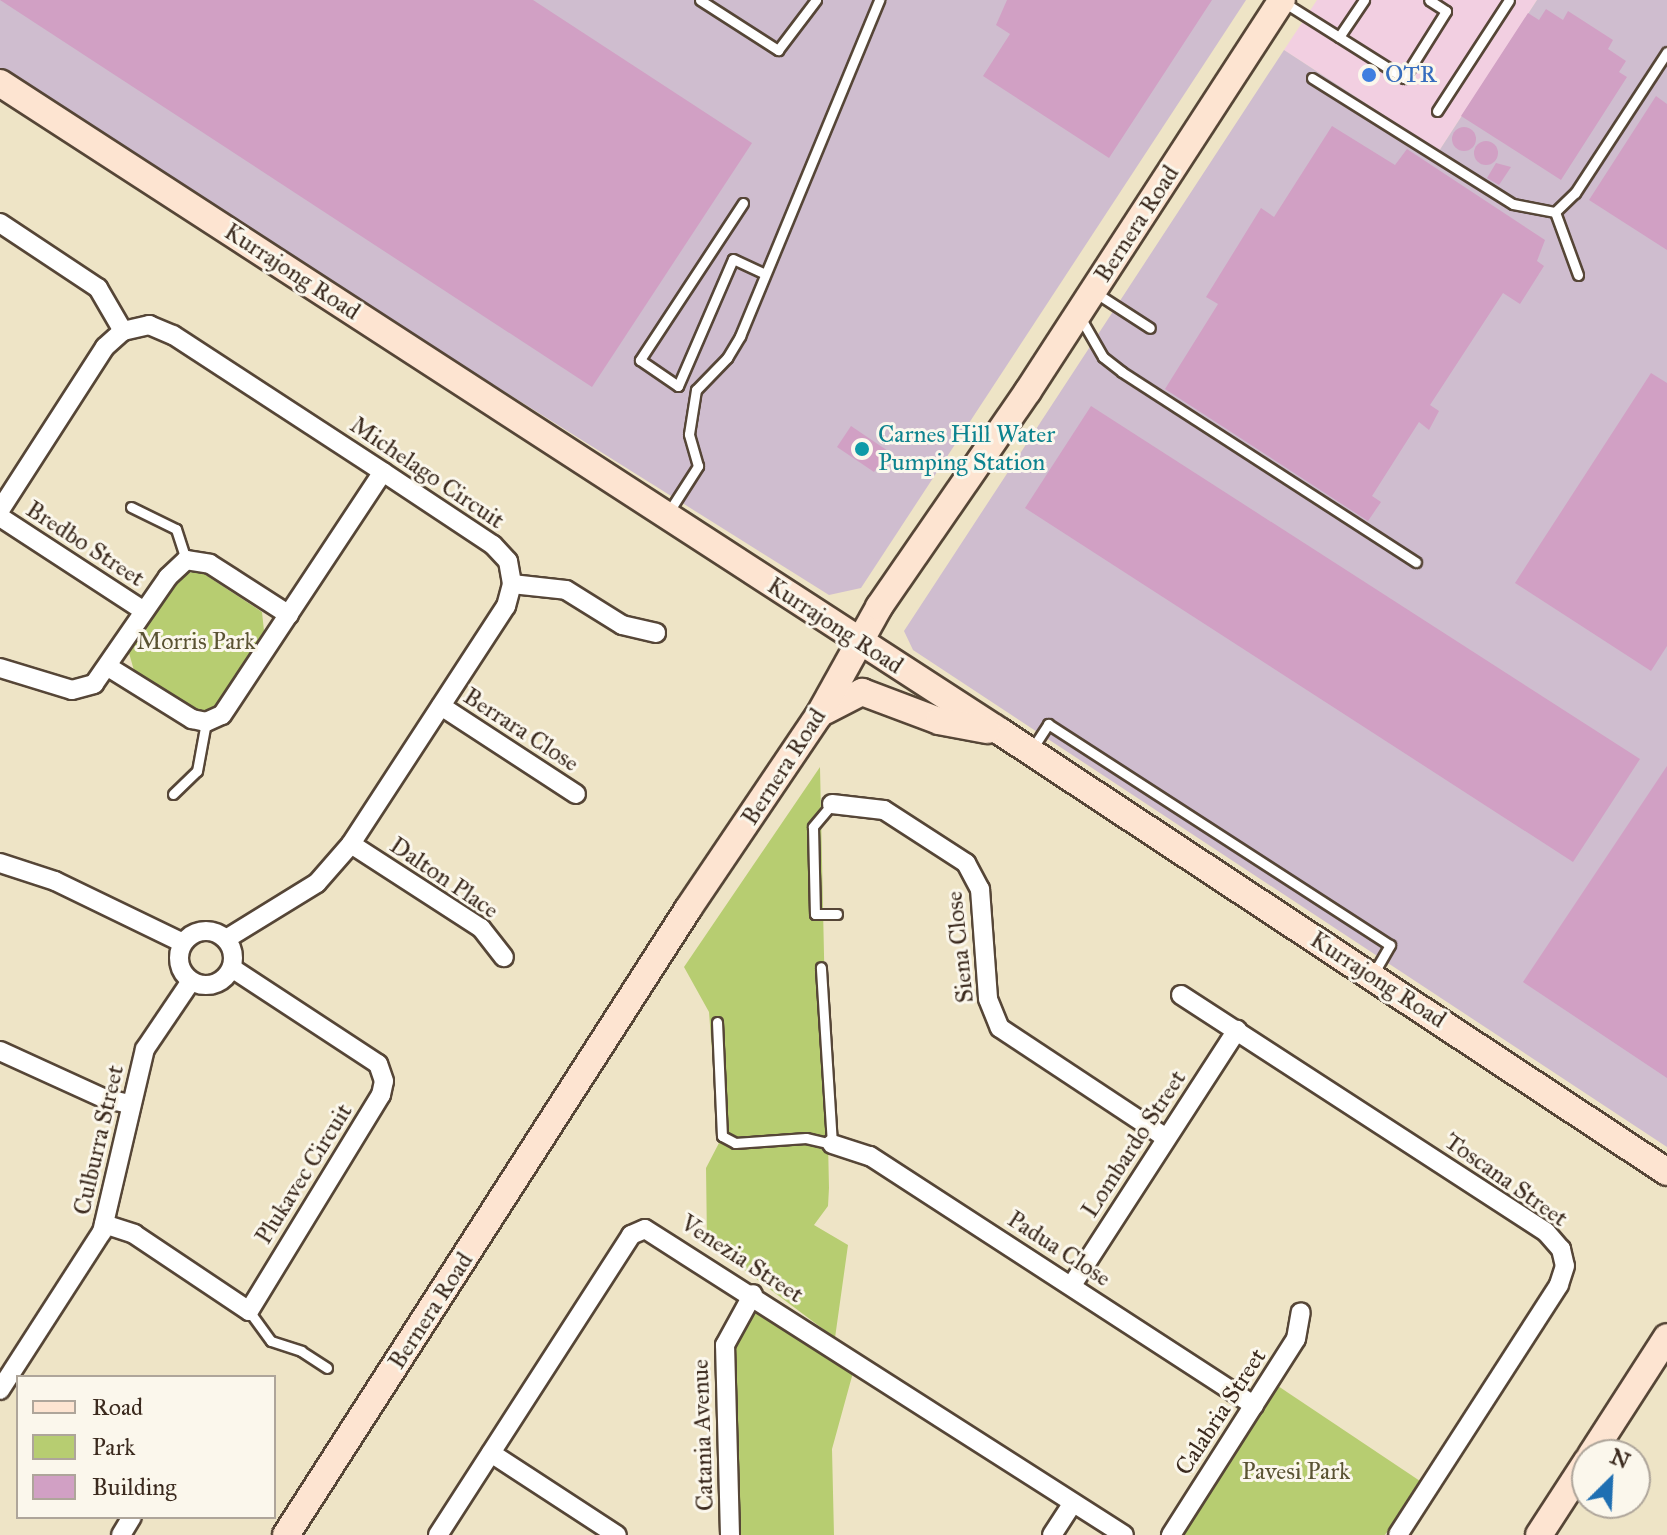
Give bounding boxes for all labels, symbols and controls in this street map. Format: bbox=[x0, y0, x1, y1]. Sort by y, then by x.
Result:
place label: OTR bbox=[1385, 61, 1437, 89]
marker: OTR bbox=[1360, 66, 1378, 84]
street label: Bernera Road bbox=[1089, 160, 1185, 288]
street label: Kurrajong Road bbox=[219, 217, 365, 327]
street label: Michelago Circuit bbox=[344, 411, 510, 535]
place label: Carnes Hill Water Pumping Station bbox=[878, 421, 1055, 477]
marker: Carnes Hill Water Pumping Station bbox=[853, 440, 871, 458]
street label: Bredbo Street bbox=[20, 495, 150, 593]
street label: Kurrajong Road bbox=[762, 571, 908, 681]
park label: Morris Park bbox=[137, 628, 255, 656]
street label: Berrara Close bbox=[458, 682, 584, 778]
street label: Bernera Road bbox=[736, 703, 832, 831]
street label: Dalton Place bbox=[384, 831, 504, 925]
street label: Siena Close bbox=[940, 890, 980, 1004]
street label: Kurrajong Road bbox=[1305, 925, 1451, 1035]
street label: Culburra Street bbox=[68, 1062, 130, 1218]
street label: Lombardo Street bbox=[1076, 1065, 1192, 1223]
street label: Plukavec Circuit bbox=[249, 1098, 359, 1250]
street label: Toscana Street bbox=[1439, 1127, 1573, 1233]
street label: Padua Close bbox=[1002, 1205, 1116, 1293]
street label: Venezia Street bbox=[675, 1209, 809, 1309]
street label: Bernera Road bbox=[383, 1247, 479, 1375]
street label: Calabria Street bbox=[1169, 1343, 1273, 1481]
street label: Catania Avenue bbox=[686, 1359, 720, 1511]
legend bbox=[16, 1375, 276, 1519]
text: Road bbox=[92, 1392, 143, 1422]
text: Park bbox=[92, 1432, 135, 1462]
north arrow bbox=[1571, 1439, 1651, 1519]
text: N bbox=[1606, 1442, 1634, 1475]
park label: Pavesi Park bbox=[1242, 1458, 1350, 1486]
text: Building bbox=[92, 1472, 177, 1502]

